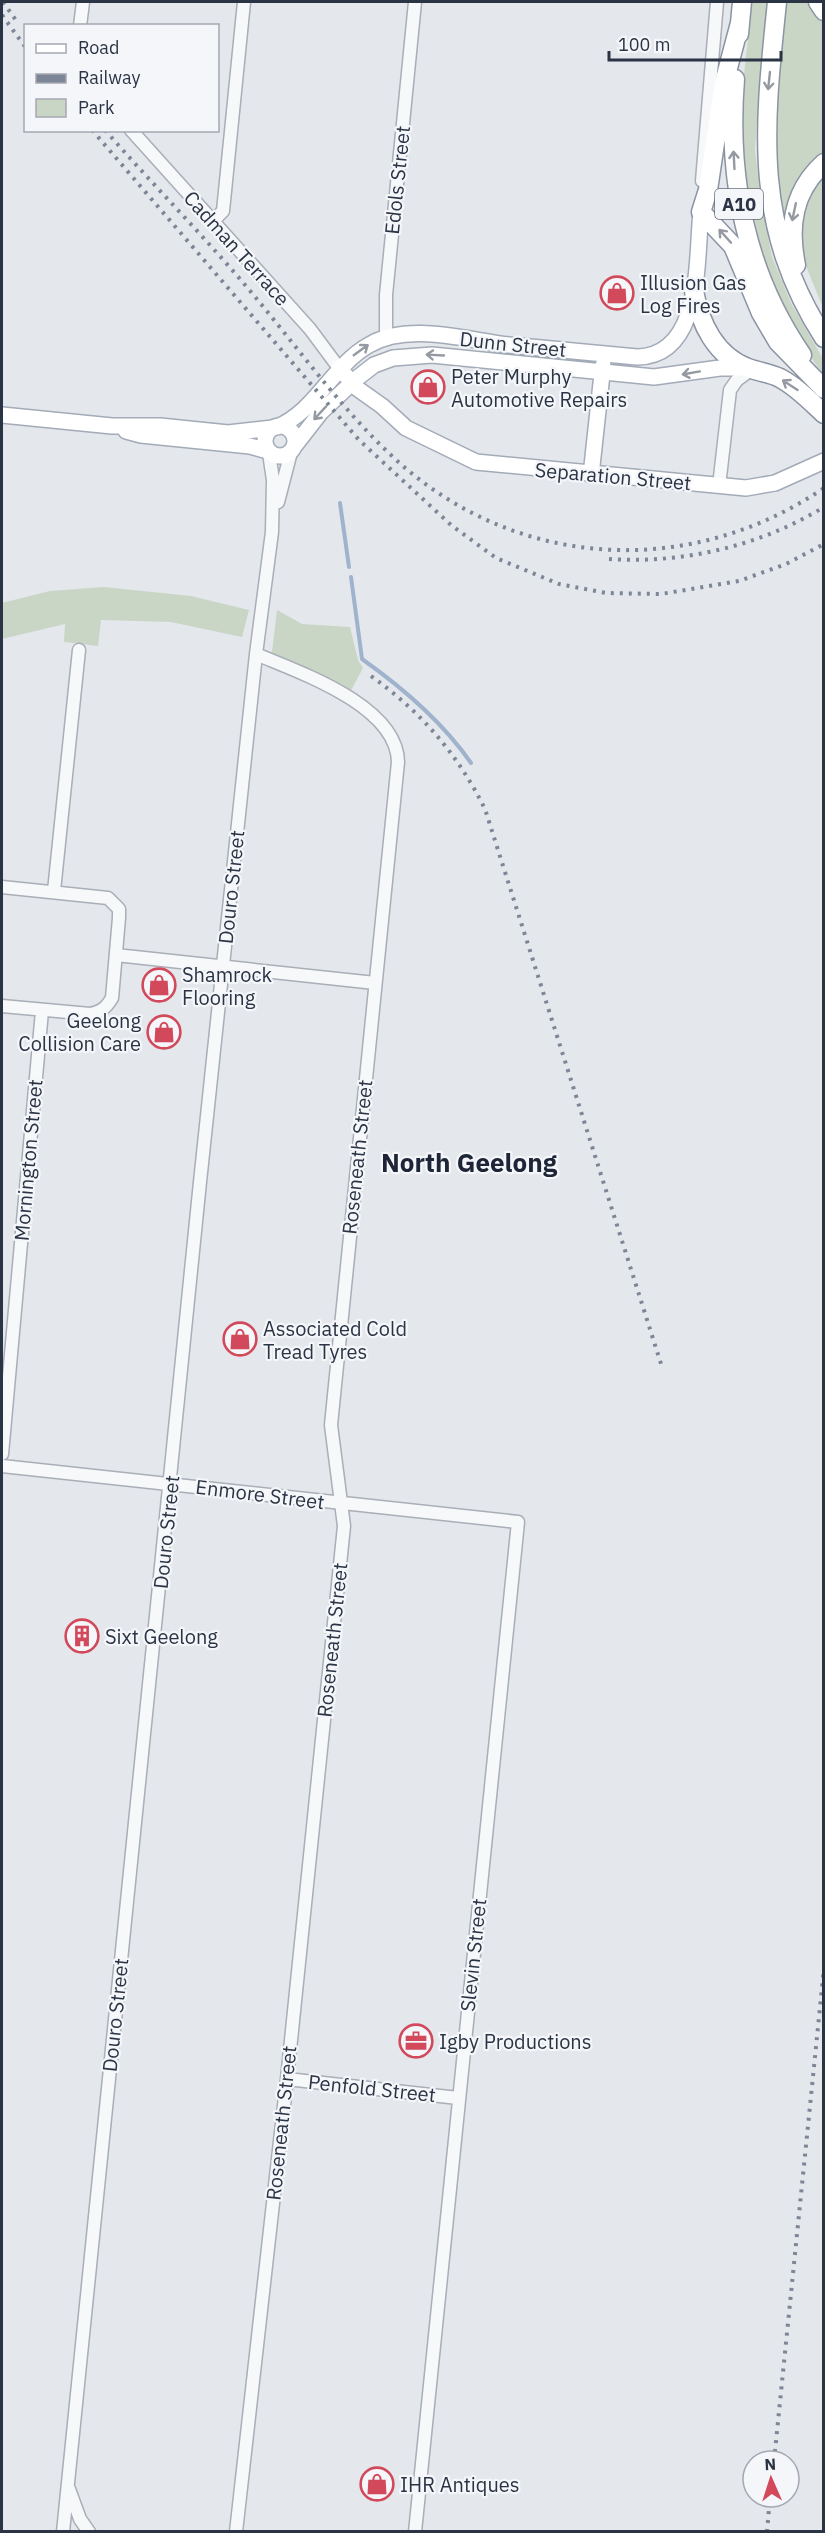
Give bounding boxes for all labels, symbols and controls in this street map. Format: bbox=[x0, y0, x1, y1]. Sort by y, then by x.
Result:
legend bbox=[24, 24, 219, 132]
scale bar bbox=[609, 24, 782, 62]
text: 100 m bbox=[618, 33, 670, 56]
text: Road bbox=[78, 36, 119, 59]
text: Railway bbox=[78, 66, 140, 89]
one-way arrow bbox=[763, 70, 774, 90]
text: Park bbox=[78, 96, 115, 119]
street label: Edols Street bbox=[378, 124, 416, 236]
one-way arrow bbox=[728, 150, 740, 170]
street label: Cadman Terrace bbox=[178, 185, 296, 311]
road number: A10 bbox=[715, 189, 763, 219]
one-way arrow bbox=[788, 202, 800, 221]
one-way arrow bbox=[718, 229, 732, 244]
place label: Illusion Gas Log Fires bbox=[640, 269, 746, 319]
shop icon: Illusion Gas Log Fires bbox=[599, 275, 635, 311]
street label: Dunn Street bbox=[458, 325, 568, 363]
one-way arrow bbox=[353, 344, 369, 357]
one-way arrow bbox=[425, 350, 445, 361]
place label: Peter Murphy Automotive Repairs bbox=[451, 363, 627, 413]
one-way arrow bbox=[682, 368, 702, 379]
shop icon: Peter Murphy Automotive Repairs bbox=[410, 369, 446, 405]
one-way arrow bbox=[782, 378, 799, 390]
one-way arrow bbox=[313, 405, 327, 420]
street label: Separation Street bbox=[534, 456, 692, 496]
street label: Douro Street bbox=[212, 829, 250, 945]
place label: Shamrock Flooring bbox=[182, 961, 273, 1011]
shop icon: Shamrock Flooring bbox=[141, 967, 177, 1003]
place label: Geelong Collision Care bbox=[18, 1007, 141, 1057]
shop icon: Geelong Collision Care bbox=[146, 1014, 182, 1050]
street label: Mornington Street bbox=[7, 1078, 49, 1242]
street label: Roseneath Street bbox=[335, 1078, 379, 1236]
district label: North Geelong bbox=[381, 1145, 558, 1179]
place label: Associated Cold Tread Tyres bbox=[263, 1315, 407, 1365]
shop icon: Associated Cold Tread Tyres bbox=[222, 1321, 258, 1357]
street label: Enmore Street bbox=[194, 1473, 326, 1515]
street label: Douro Street bbox=[147, 1474, 185, 1590]
street label: Roseneath Street bbox=[310, 1561, 354, 1719]
building icon: Sixt Geelong bbox=[64, 1618, 100, 1654]
place label: Sixt Geelong bbox=[105, 1623, 218, 1650]
street label: Slevin Street bbox=[454, 1897, 492, 2013]
street label: Douro Street bbox=[96, 1957, 134, 2073]
office icon: Igby Productions bbox=[398, 2023, 434, 2059]
place label: Igby Productions bbox=[439, 2028, 591, 2055]
street label: Roseneath Street bbox=[259, 2044, 303, 2202]
street label: Penfold Street bbox=[307, 2068, 437, 2108]
north arrow bbox=[741, 2449, 801, 2509]
text: N bbox=[764, 2454, 777, 2474]
shop icon: IHR Antiques bbox=[359, 2466, 395, 2502]
place label: IHR Antiques bbox=[400, 2471, 520, 2498]

